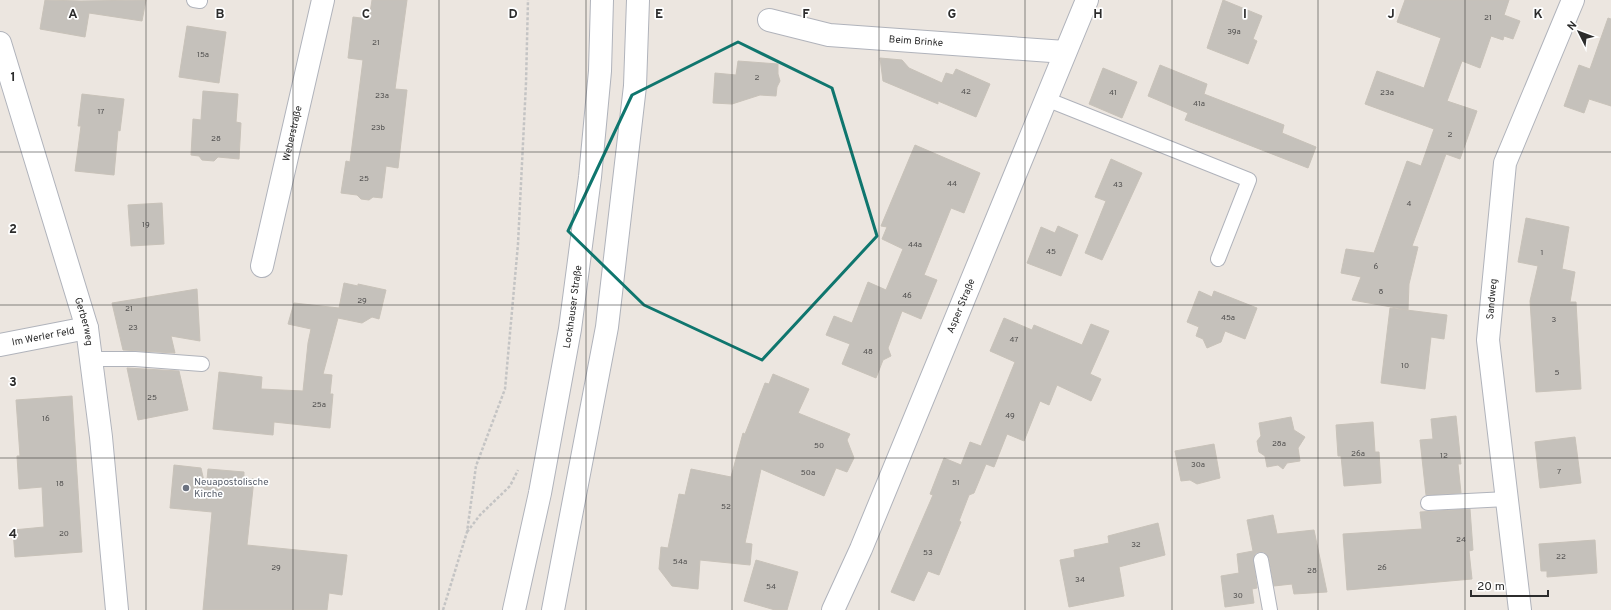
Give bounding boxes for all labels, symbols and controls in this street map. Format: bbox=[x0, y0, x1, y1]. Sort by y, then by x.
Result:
text: A bbox=[68, 7, 78, 23]
text: B bbox=[216, 7, 225, 23]
text: C bbox=[362, 7, 370, 23]
text: D bbox=[508, 7, 518, 23]
text: E bbox=[655, 7, 663, 23]
text: F bbox=[802, 7, 810, 23]
text: G bbox=[948, 7, 957, 23]
text: H bbox=[1093, 7, 1103, 23]
text: I bbox=[1243, 7, 1247, 23]
text: J bbox=[1387, 7, 1395, 23]
text: K bbox=[1533, 7, 1543, 23]
north arrow bbox=[1559, 12, 1599, 52]
house number: 21 bbox=[1484, 13, 1492, 23]
text: N bbox=[1564, 18, 1580, 34]
house number: 39a bbox=[1227, 27, 1241, 37]
street label: Beim Brinke bbox=[888, 33, 944, 50]
house number: 21 bbox=[372, 38, 380, 48]
house number: 15a bbox=[197, 50, 209, 60]
text: 1 bbox=[10, 70, 16, 86]
house number: 2 bbox=[755, 73, 760, 83]
house number: 42 bbox=[961, 87, 971, 97]
house number: 41 bbox=[1109, 88, 1117, 98]
house number: 23a bbox=[1380, 88, 1394, 98]
house number: 23a bbox=[375, 91, 389, 101]
house number: 41a bbox=[1193, 99, 1205, 109]
street label: Weberstraße bbox=[280, 104, 305, 162]
house number: 17 bbox=[97, 107, 105, 117]
house number: 23b bbox=[371, 123, 386, 133]
house number: 2 bbox=[1448, 130, 1453, 140]
house number: 28 bbox=[211, 134, 221, 144]
house number: 25 bbox=[359, 174, 369, 184]
house number: 44 bbox=[947, 179, 957, 189]
house number: 43 bbox=[1113, 180, 1123, 190]
house number: 4 bbox=[1407, 199, 1412, 209]
house number: 19 bbox=[142, 220, 150, 230]
text: 2 bbox=[9, 222, 17, 238]
house number: 44a bbox=[908, 240, 922, 250]
house number: 45 bbox=[1046, 247, 1056, 257]
house number: 1 bbox=[1541, 248, 1543, 258]
house number: 6 bbox=[1374, 262, 1379, 272]
street label: Lockhauser Straße bbox=[560, 264, 585, 349]
street label: Asper Straße bbox=[944, 277, 978, 335]
street label: Sandweg bbox=[1483, 278, 1500, 320]
house number: 8 bbox=[1379, 287, 1384, 297]
house number: 46 bbox=[902, 291, 912, 301]
street label: Gerberweg bbox=[71, 296, 96, 347]
house number: 29 bbox=[357, 296, 367, 306]
house number: 21 bbox=[125, 304, 133, 314]
house number: 45a bbox=[1221, 313, 1235, 323]
house number: 3 bbox=[1552, 315, 1557, 325]
house number: 23 bbox=[128, 323, 138, 333]
street label: Im Werler Feld bbox=[11, 324, 76, 349]
house number: 47 bbox=[1009, 335, 1019, 345]
house number: 48 bbox=[863, 347, 873, 357]
house number: 10 bbox=[1401, 361, 1409, 371]
house number: 5 bbox=[1555, 368, 1560, 378]
text: 3 bbox=[9, 375, 17, 391]
house number: 25 bbox=[147, 393, 157, 403]
house number: 25a bbox=[312, 400, 326, 410]
house number: 49 bbox=[1005, 411, 1015, 421]
house number: 16 bbox=[42, 414, 50, 424]
house number: 28a bbox=[1272, 439, 1286, 449]
house number: 50 bbox=[814, 441, 824, 451]
house number: 26a bbox=[1351, 449, 1365, 459]
house number: 12 bbox=[1440, 451, 1448, 461]
house number: 30a bbox=[1191, 460, 1205, 470]
house number: 7 bbox=[1557, 467, 1561, 477]
house number: 50a bbox=[801, 468, 815, 478]
place label: Neuapostolische Kirche bbox=[194, 476, 269, 501]
house number: 51 bbox=[952, 478, 960, 488]
house number: 18 bbox=[56, 479, 64, 489]
marker: Neuapostolische Kirche bbox=[181, 483, 191, 493]
house number: 52 bbox=[721, 502, 731, 512]
text: 4 bbox=[9, 527, 17, 543]
house number: 20 bbox=[59, 529, 69, 539]
house number: 24 bbox=[1456, 535, 1466, 545]
house number: 32 bbox=[1131, 540, 1141, 550]
house number: 53 bbox=[923, 548, 933, 558]
house number: 22 bbox=[1556, 552, 1566, 562]
house number: 54a bbox=[673, 557, 687, 567]
house number: 29 bbox=[271, 563, 281, 573]
house number: 26 bbox=[1377, 563, 1387, 573]
house number: 28 bbox=[1307, 566, 1317, 576]
scale bar bbox=[1471, 572, 1548, 598]
house number: 34 bbox=[1075, 575, 1085, 585]
text: 20 m bbox=[1477, 579, 1505, 595]
house number: 54 bbox=[766, 582, 776, 592]
house number: 30 bbox=[1233, 591, 1243, 601]

